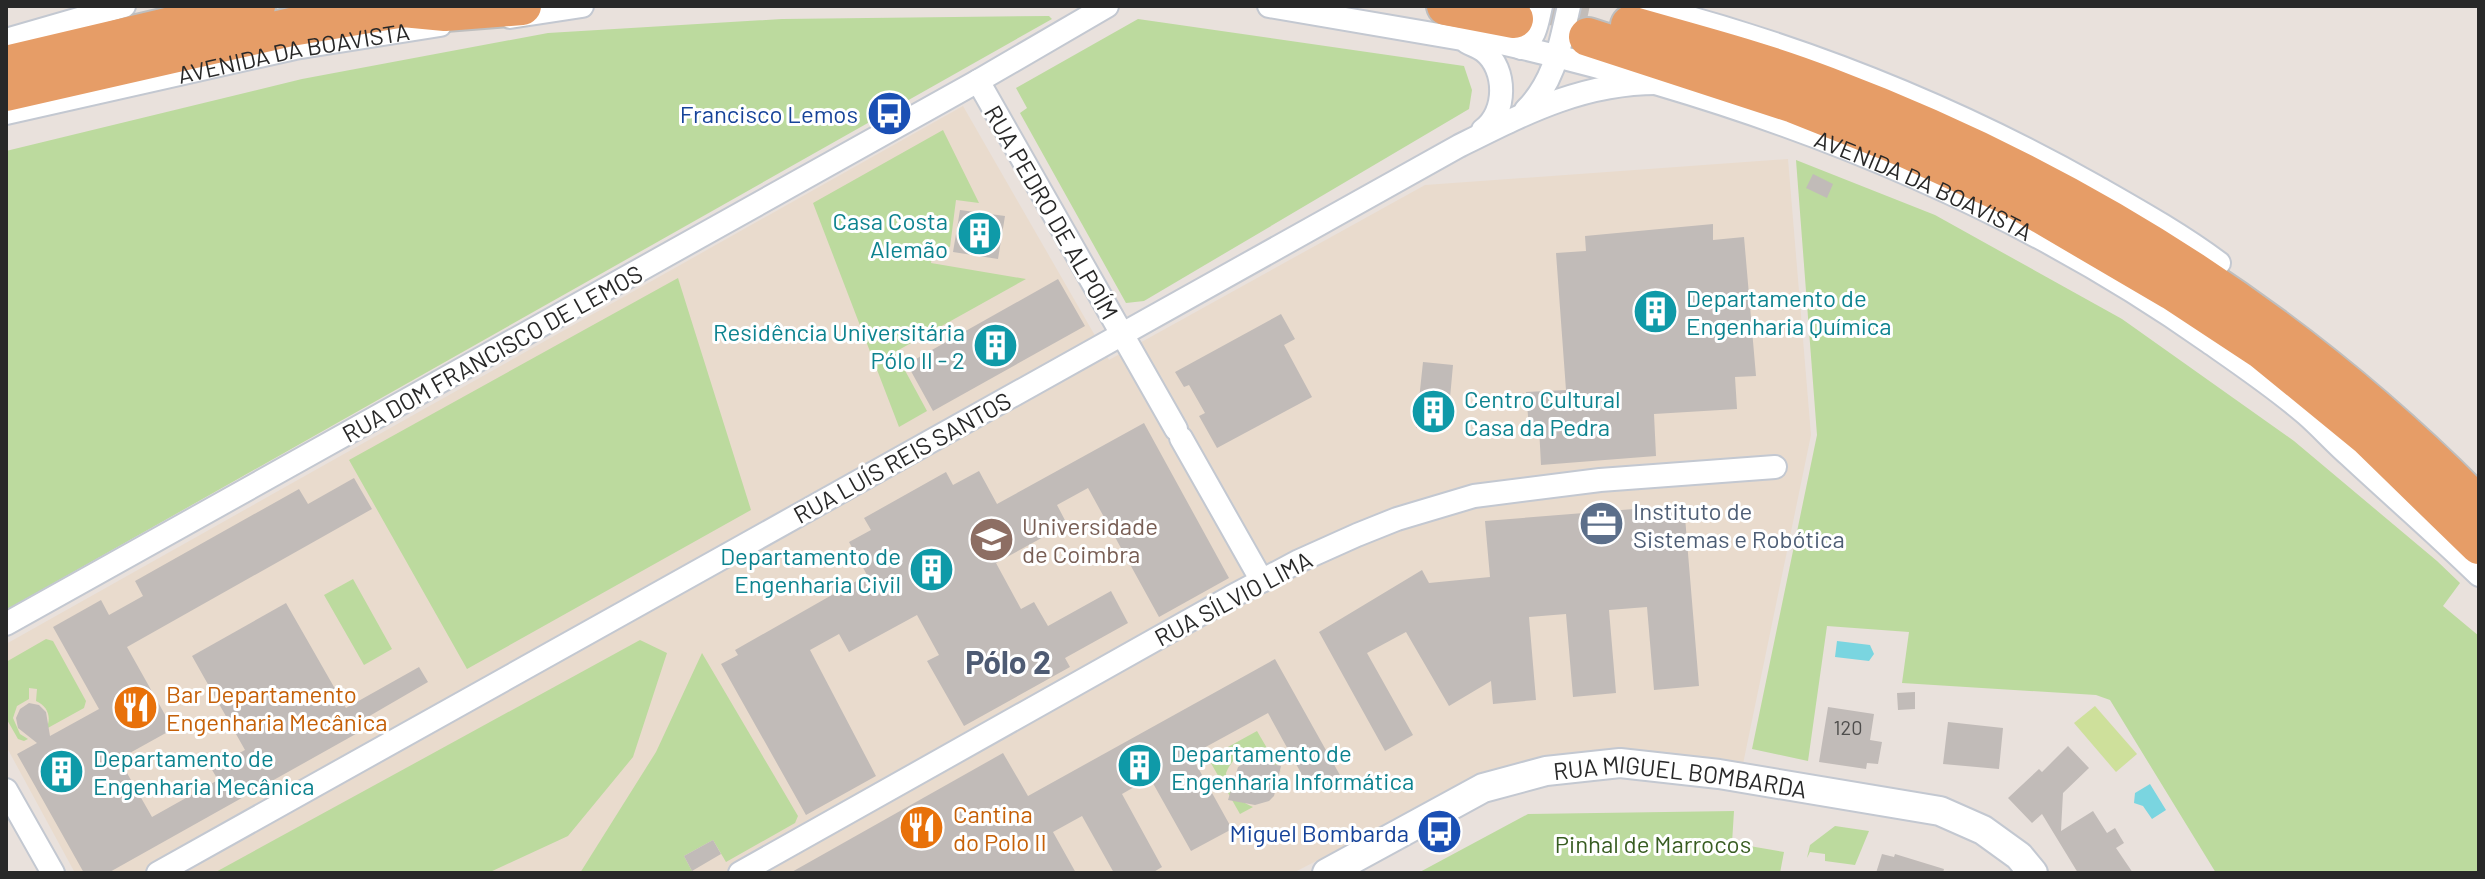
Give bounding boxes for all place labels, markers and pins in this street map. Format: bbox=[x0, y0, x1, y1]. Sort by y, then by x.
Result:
bus stop icon: Francisco Lemos bbox=[865, 89, 913, 137]
place label: Francisco Lemos bbox=[680, 99, 858, 128]
place label: Casa Costa Alemão bbox=[833, 206, 948, 263]
building icon: Casa Costa Alemão bbox=[955, 210, 1003, 258]
place label: Departamento de Engenharia Química bbox=[1686, 283, 1892, 340]
building icon: Departamento de Engenharia Química bbox=[1631, 287, 1679, 335]
place label: Residência Universitária Pólo II - 2 bbox=[713, 317, 965, 374]
building icon: Residência Universitária Pólo II - 2 bbox=[972, 321, 1020, 369]
place label: Centro Cultural Casa da Pedra bbox=[1464, 384, 1621, 441]
building icon: Centro Cultural Casa da Pedra bbox=[1409, 388, 1457, 436]
place label: Instituto de Sistemas e Robótica bbox=[1633, 496, 1845, 553]
office icon: Instituto de Sistemas e Robótica bbox=[1578, 500, 1626, 548]
place label: Universidade de Coimbra bbox=[1022, 511, 1158, 568]
school or university icon: Universidade de Coimbra bbox=[967, 515, 1015, 563]
place label: Departamento de Engenharia Civil bbox=[720, 541, 901, 598]
building icon: Departamento de Engenharia Civil bbox=[908, 545, 956, 593]
place label: Bar Departamento Engenharia Mecânica bbox=[166, 679, 388, 736]
restaurant icon: Bar Departamento Engenharia Mecânica bbox=[111, 683, 159, 731]
place label: Departamento de Engenharia Informática bbox=[1171, 738, 1414, 795]
building icon: Departamento de Engenharia Informática bbox=[1116, 742, 1164, 790]
place label: Departamento de Engenharia Mecânica bbox=[93, 743, 315, 800]
building icon: Departamento de Engenharia Mecânica bbox=[38, 747, 86, 795]
place label: Cantina do Polo II bbox=[953, 799, 1047, 856]
restaurant icon: Cantina do Polo II bbox=[898, 803, 946, 851]
bus stop icon: Miguel Bombarda bbox=[1416, 808, 1464, 856]
place label: Miguel Bombarda bbox=[1230, 818, 1409, 847]

